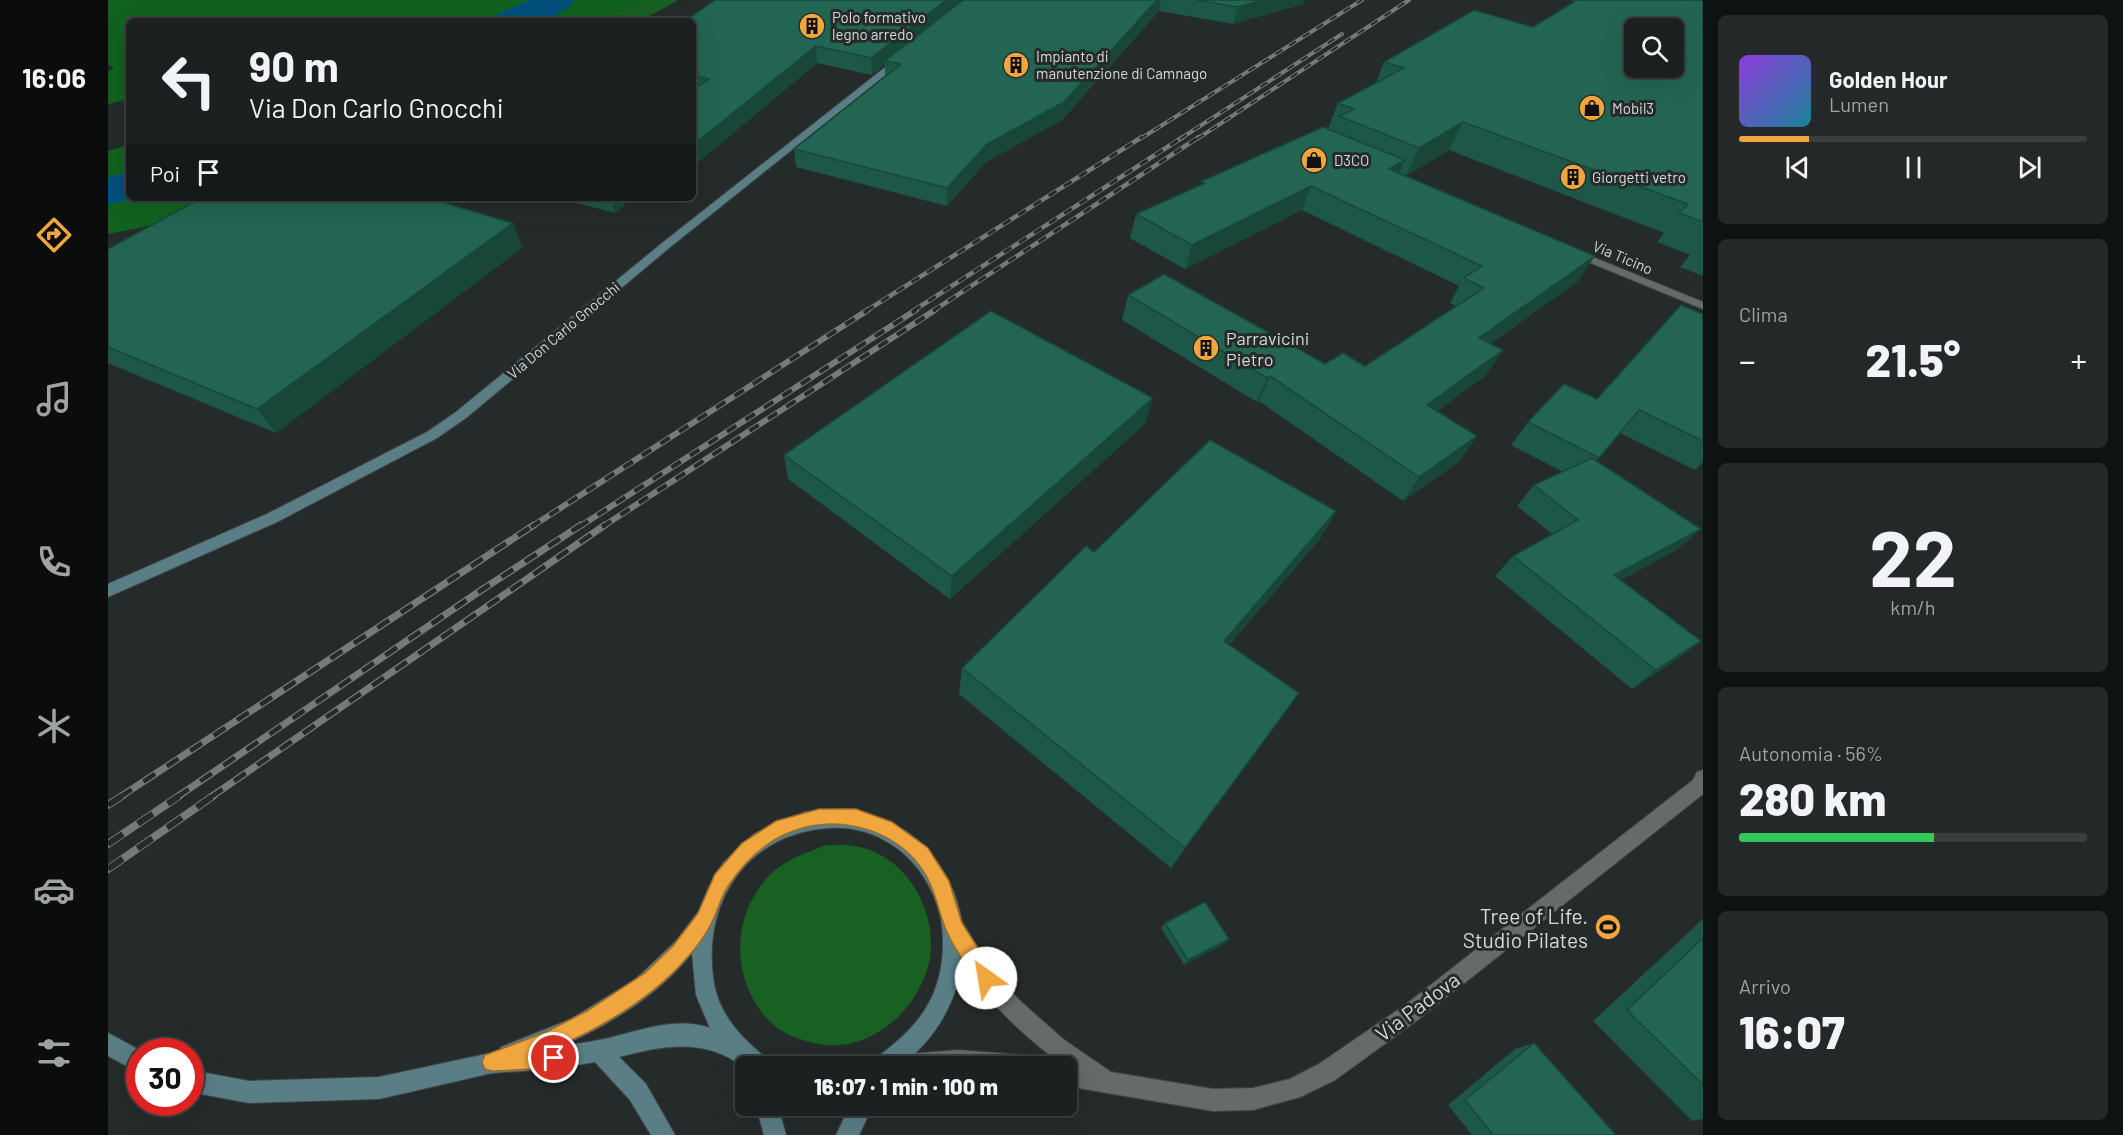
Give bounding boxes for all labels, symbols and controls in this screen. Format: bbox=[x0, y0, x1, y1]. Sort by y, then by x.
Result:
place label: Polo formativo legno arredo bbox=[832, 8, 926, 43]
building icon: Polo formativo legno arredo bbox=[797, 11, 827, 41]
map controls bbox=[1624, 18, 1684, 78]
button: search bbox=[1624, 18, 1684, 78]
text: 90 m bbox=[249, 40, 339, 90]
icon: left bbox=[150, 42, 228, 120]
place label: Impianto di manutenzione di Camnago bbox=[1036, 47, 1207, 82]
building icon: Impianto di manutenzione di Camnago bbox=[1001, 50, 1031, 80]
text: 16:06 bbox=[22, 61, 86, 93]
text: Golden Hour bbox=[1829, 66, 1947, 92]
text: Via Don Carlo Gnocchi bbox=[249, 91, 504, 123]
text: Lumen bbox=[1829, 92, 1889, 116]
shop icon: Mobil3 bbox=[1577, 93, 1607, 123]
place label: Mobil3 bbox=[1612, 99, 1654, 117]
shop icon: D3CO bbox=[1299, 145, 1329, 175]
place label: D3CO bbox=[1334, 151, 1369, 169]
icon: previous bbox=[1781, 151, 1814, 184]
icon: pause bbox=[1897, 151, 1930, 184]
icon: next bbox=[2013, 151, 2046, 184]
icon: arrive bbox=[192, 156, 225, 189]
text: Poi bbox=[150, 160, 180, 186]
building icon: Giorgetti vetro bbox=[1558, 162, 1588, 192]
place label: Giorgetti vetro bbox=[1592, 168, 1686, 186]
icon: directions bbox=[33, 214, 75, 256]
street label: Via Ticino bbox=[1590, 236, 1656, 278]
street label: Via Don Carlo Gnocchi bbox=[503, 278, 623, 382]
text: Clima bbox=[1739, 302, 1788, 326]
place label: Parravicini Pietro bbox=[1226, 327, 1309, 370]
text: 21.5° bbox=[1866, 332, 1960, 386]
building icon: Parravicini Pietro bbox=[1191, 333, 1221, 363]
text: − bbox=[1739, 340, 1756, 380]
text: + bbox=[2071, 340, 2087, 380]
icon: music bbox=[33, 378, 75, 420]
text: 22 bbox=[1869, 509, 1957, 603]
icon: phone bbox=[33, 541, 75, 583]
text: km/h bbox=[1890, 595, 1936, 619]
icon: climate bbox=[33, 705, 75, 747]
text: Autonomia · 56% bbox=[1739, 741, 1883, 765]
text: 280 km bbox=[1739, 771, 1886, 825]
icon: car bbox=[33, 869, 75, 911]
place label: Tree of Life. Studio Pilates bbox=[1463, 903, 1588, 952]
sports icon: Tree of Life. Studio Pilates bbox=[1593, 912, 1623, 942]
position arrow bbox=[954, 946, 1018, 1010]
street label: Via Padova bbox=[1370, 966, 1464, 1046]
text: Arrivo bbox=[1739, 974, 1791, 998]
text: 16:07 bbox=[1739, 1004, 1845, 1058]
icon: filters bbox=[33, 1032, 75, 1074]
pin bbox=[528, 1032, 579, 1083]
speed limit sign: 30 bbox=[126, 1038, 204, 1116]
icon: arrive bbox=[537, 1041, 570, 1074]
text: 16:07 · 1 min · 100 m bbox=[814, 1073, 998, 1099]

